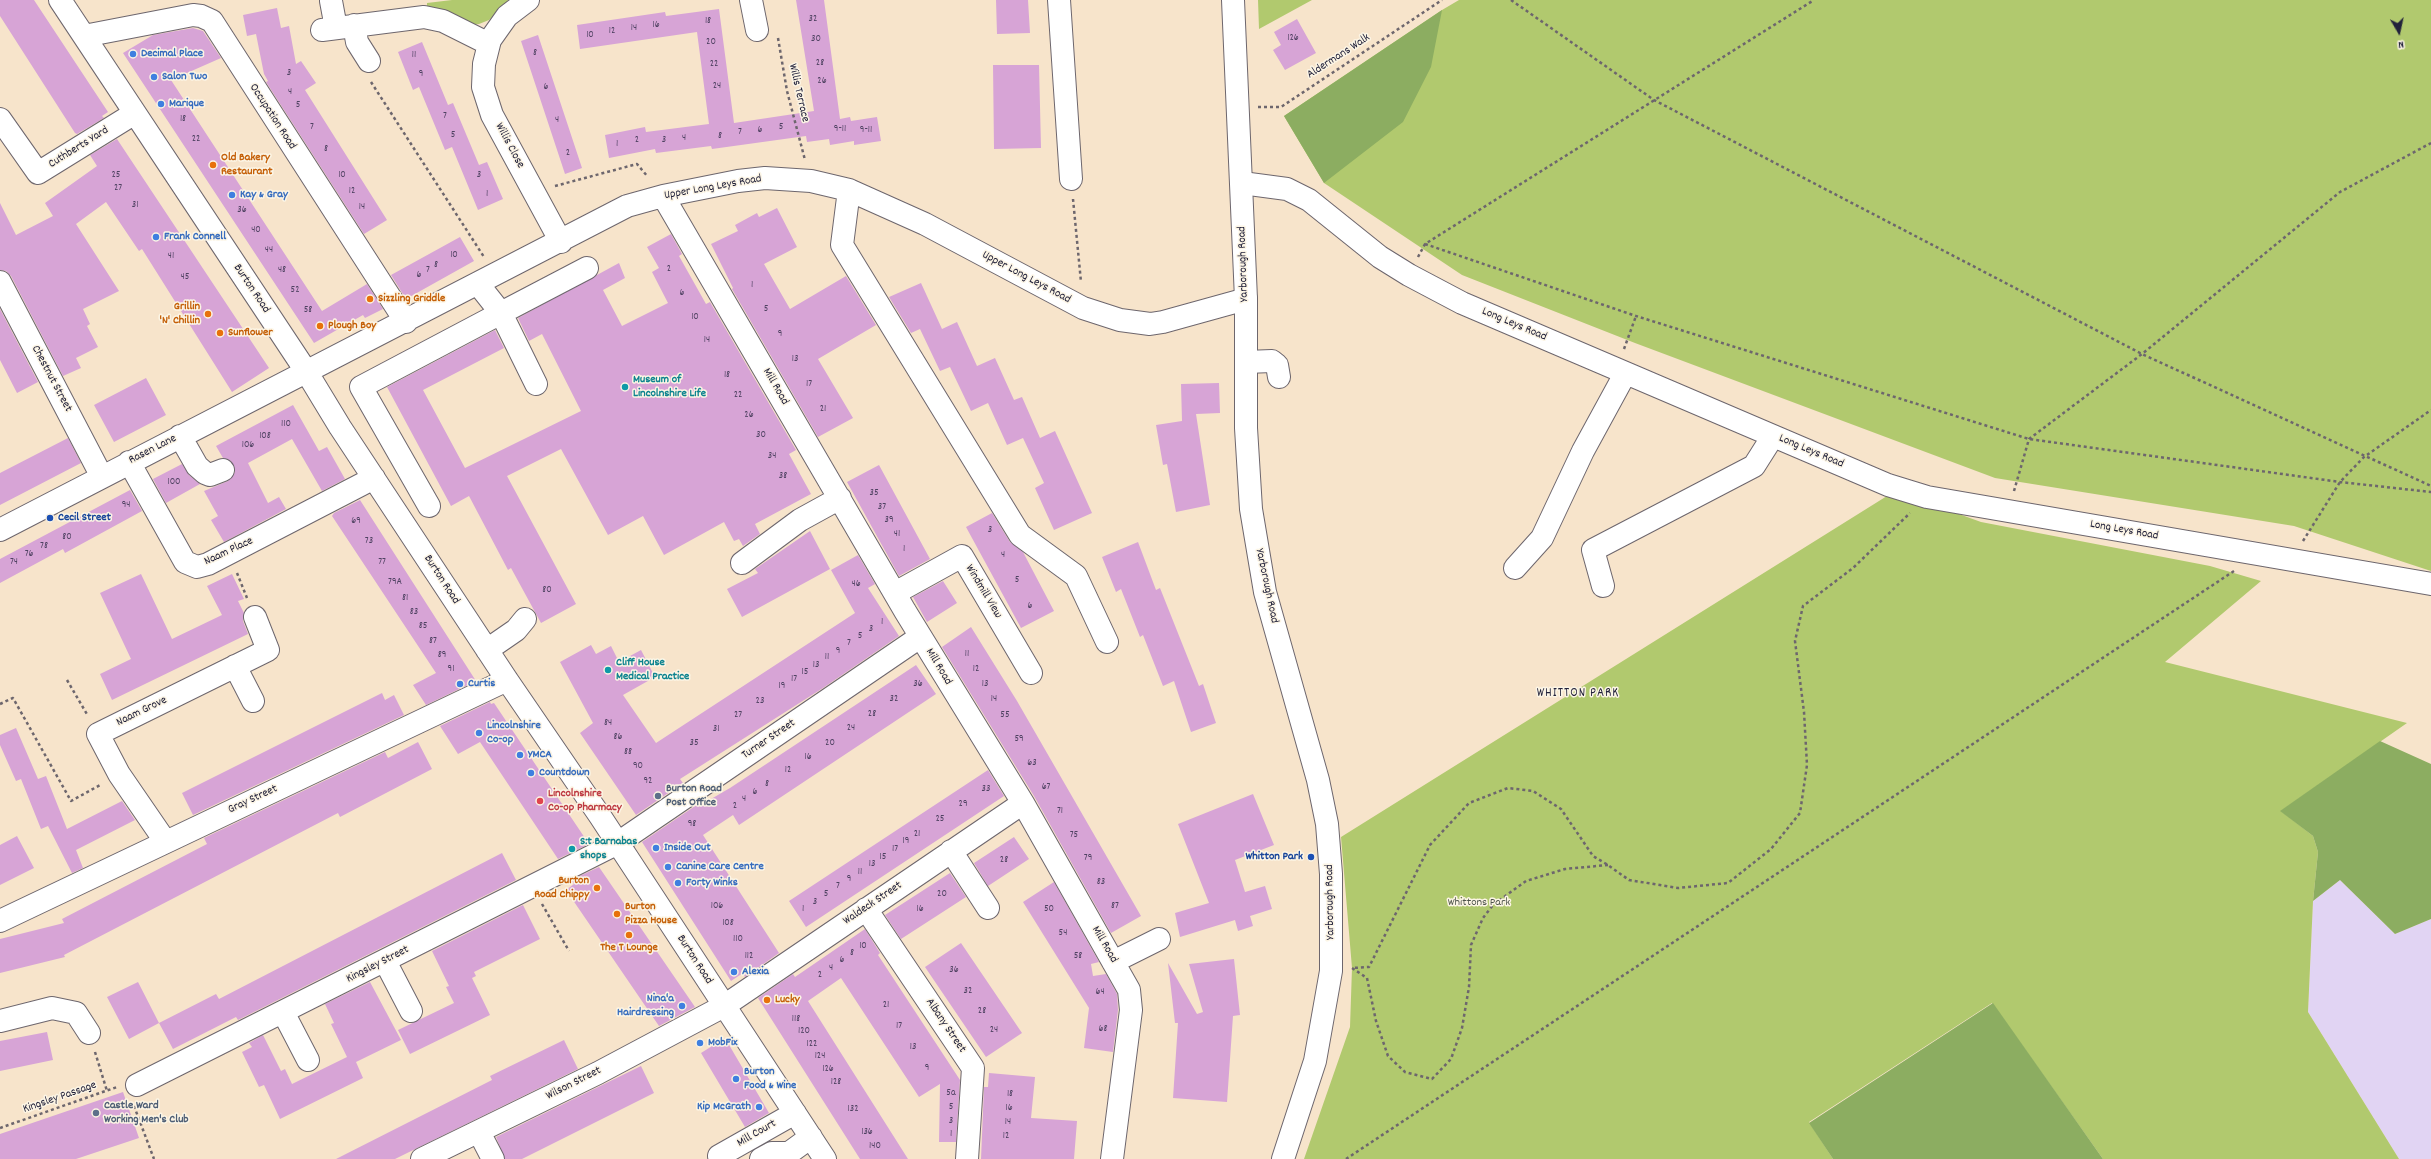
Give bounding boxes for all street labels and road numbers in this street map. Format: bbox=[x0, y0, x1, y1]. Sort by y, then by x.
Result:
street label: Aldermans Walk bbox=[1305, 31, 1373, 83]
street label: Willis Terrace bbox=[784, 62, 812, 124]
street label: Occupation Road bbox=[245, 81, 299, 153]
street label: Willis Close bbox=[491, 121, 527, 171]
street label: Cuthberts Yard bbox=[46, 124, 112, 172]
street label: Upper Long Leys Road bbox=[663, 172, 763, 204]
street label: Yarborough Road bbox=[1235, 226, 1253, 302]
street label: Upper Long Leys Road bbox=[979, 249, 1073, 307]
street label: Burton Road bbox=[229, 262, 273, 316]
street label: Long Leys Road bbox=[1479, 305, 1549, 345]
street label: Chestnut Street bbox=[27, 343, 75, 415]
street label: Mill Road bbox=[759, 366, 791, 408]
street label: Rasen Lane bbox=[127, 432, 179, 468]
street label: Long Leys Road bbox=[1776, 432, 1846, 472]
street label: Long Leys Road bbox=[2089, 518, 2159, 544]
street label: Naam Place bbox=[202, 534, 256, 570]
street label: Yarborough Road bbox=[1251, 547, 1281, 625]
street label: Burton Road bbox=[420, 553, 462, 607]
street label: Windmill View bbox=[961, 563, 1005, 621]
street label: Mill Road bbox=[921, 646, 955, 688]
street label: Naam Grove bbox=[114, 694, 170, 730]
street label: Turner Street bbox=[739, 717, 799, 763]
street label: Gray Street bbox=[226, 782, 280, 818]
street label: Yarborough Road bbox=[1323, 864, 1339, 940]
street label: Waldeck Street bbox=[841, 879, 905, 929]
street label: Mill Road bbox=[1088, 924, 1120, 966]
street label: Burton Road bbox=[673, 933, 715, 987]
street label: Kingsley Street bbox=[344, 943, 412, 987]
street label: Albany Street bbox=[922, 996, 968, 1056]
street label: Wilson Street bbox=[544, 1064, 604, 1104]
street label: Kingsley Passage bbox=[21, 1079, 99, 1117]
street label: Mill Court bbox=[735, 1117, 779, 1151]

